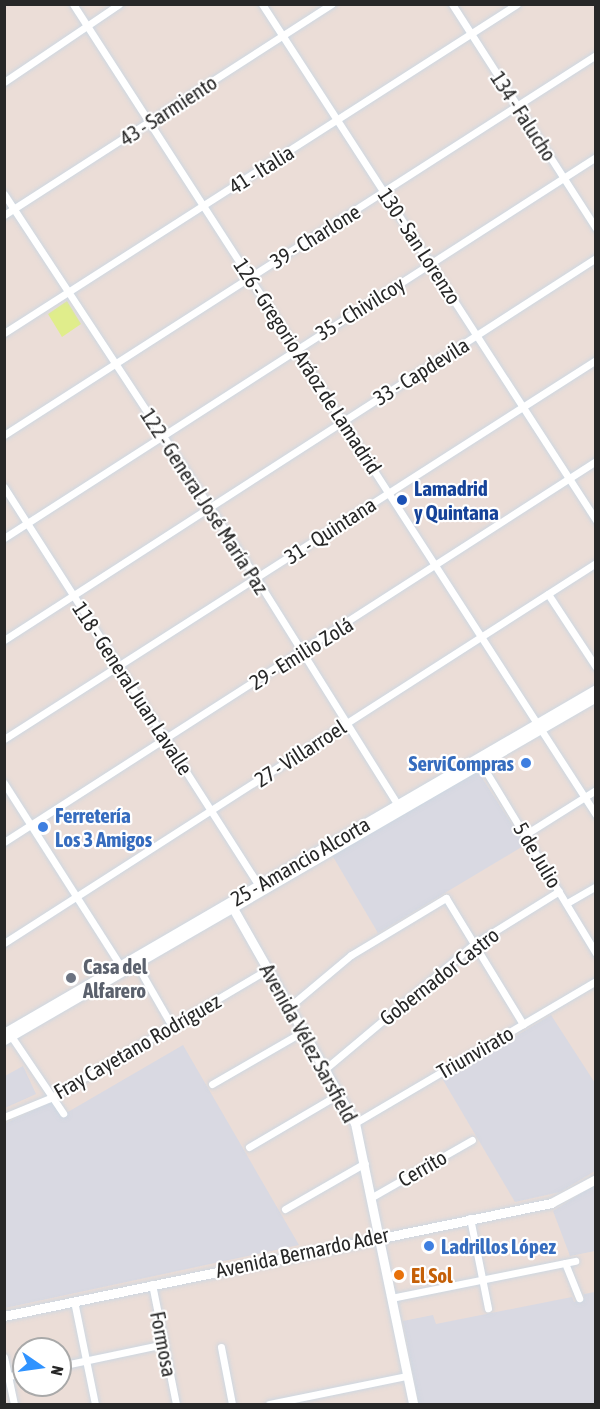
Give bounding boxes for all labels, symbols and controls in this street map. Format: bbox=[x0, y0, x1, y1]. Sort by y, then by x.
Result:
street label: 134 - Falucho bbox=[486, 66, 562, 166]
street label: 43 - Sarmiento bbox=[115, 69, 221, 151]
street label: 41 - Italia bbox=[224, 139, 298, 199]
street label: 130 - San Lorenzo bbox=[373, 183, 467, 309]
street label: 39 - Charlone bbox=[265, 198, 365, 274]
street label: 126 - Gregorio Aráoz de Lamadrid bbox=[229, 254, 387, 478]
street label: 35 - Chivilcoy bbox=[311, 271, 409, 345]
street label: 33 - Capdevila bbox=[369, 332, 473, 410]
street label: 122 - General José María Paz bbox=[136, 404, 274, 598]
place label: Lamadrid y Quintana bbox=[414, 475, 499, 525]
street label: 31 - Quintana bbox=[280, 491, 380, 569]
marker: Lamadrid y Quintana bbox=[395, 493, 409, 507]
street label: 118 - General Juan Lavalle bbox=[68, 597, 198, 779]
street label: 29 - Emilio Zolá bbox=[245, 611, 357, 695]
street label: 27 - Villarroel bbox=[249, 714, 351, 792]
place label: ServiCompras bbox=[409, 750, 514, 776]
marker: ServiCompras bbox=[519, 756, 533, 770]
place label: Ferretería Los 3 Amigos bbox=[55, 802, 152, 852]
street label: 25 - Amancio Alcorta bbox=[226, 811, 374, 911]
street label: 5 de Julio bbox=[509, 818, 567, 892]
marker: Ferretería Los 3 Amigos bbox=[36, 820, 50, 834]
street label: Gobernador Castro bbox=[374, 922, 504, 1030]
place label: Casa del Alfarero bbox=[83, 953, 147, 1003]
street label: Avenida Vélez Sarsfield bbox=[255, 959, 363, 1127]
marker: Casa del Alfarero bbox=[64, 971, 78, 985]
street label: Fray Cayetano Rodríguez bbox=[49, 988, 225, 1104]
street label: Triunvirato bbox=[432, 1020, 518, 1084]
street label: Cerrito bbox=[393, 1144, 451, 1192]
street label: Avenida Bernardo Ader bbox=[213, 1221, 391, 1283]
place label: Ladrillos López bbox=[441, 1233, 556, 1259]
marker: Ladrillos López bbox=[422, 1239, 436, 1253]
place label: El Sol bbox=[411, 1262, 453, 1288]
marker: El Sol bbox=[392, 1268, 406, 1282]
street label: Formosa bbox=[145, 1309, 183, 1379]
north arrow bbox=[12, 1337, 72, 1397]
text: N bbox=[48, 1364, 67, 1377]

